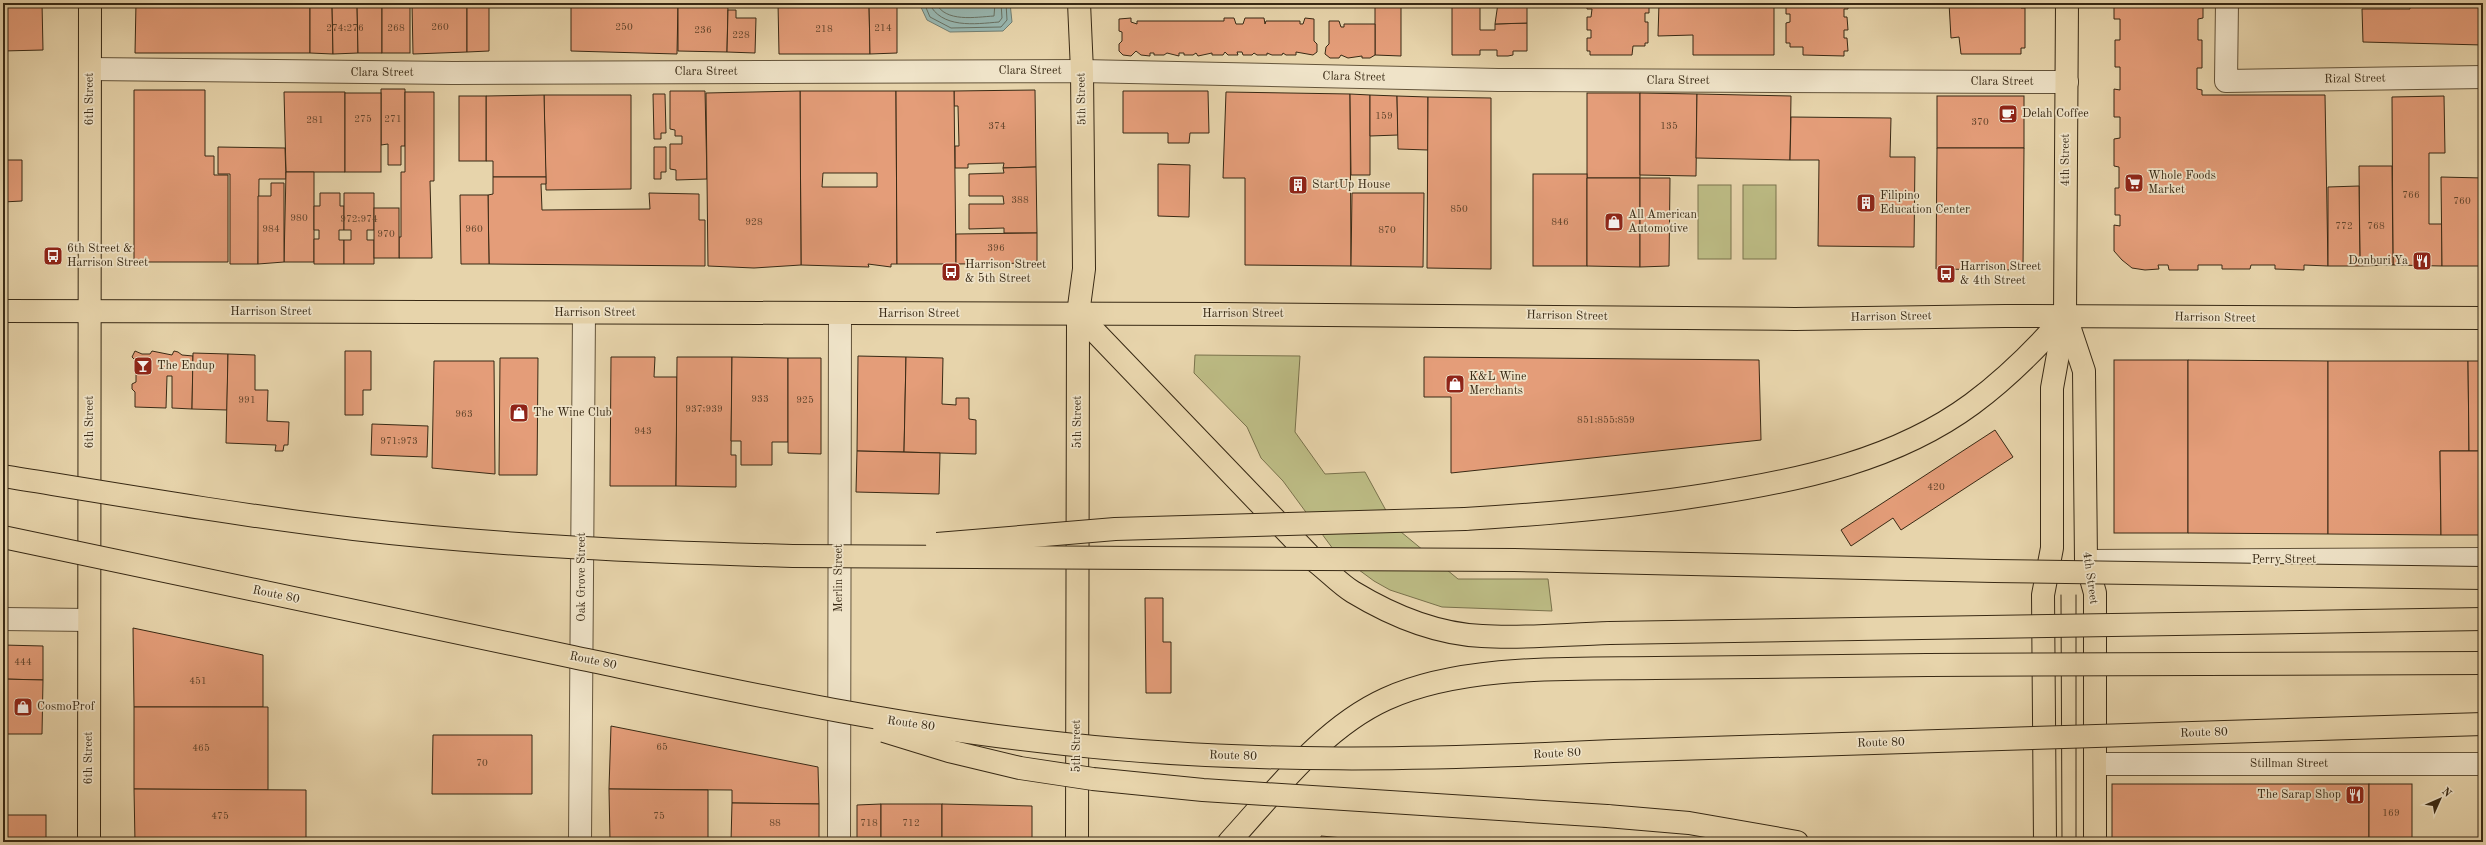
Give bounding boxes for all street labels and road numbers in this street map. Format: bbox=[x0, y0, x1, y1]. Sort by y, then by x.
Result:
street label: Clara Street bbox=[998, 65, 1062, 77]
street label: Clara Street bbox=[674, 66, 738, 78]
street label: Clara Street bbox=[350, 67, 414, 79]
street label: Clara Street bbox=[1322, 70, 1386, 84]
street label: 5th Street bbox=[1075, 72, 1088, 126]
street label: Rizal Street bbox=[2324, 72, 2386, 86]
street label: 6th Street bbox=[84, 73, 96, 125]
street label: Clara Street bbox=[1646, 75, 1710, 87]
street label: Clara Street bbox=[1970, 76, 2034, 88]
street label: 4th Street bbox=[2060, 134, 2072, 186]
street label: Harrison Street bbox=[230, 306, 312, 318]
street label: Harrison Street bbox=[554, 307, 636, 319]
street label: Harrison Street bbox=[878, 308, 960, 320]
street label: Harrison Street bbox=[1202, 308, 1284, 320]
street label: Harrison Street bbox=[1526, 309, 1608, 323]
street label: Harrison Street bbox=[1850, 310, 1932, 324]
street label: Harrison Street bbox=[2174, 311, 2256, 325]
street label: 6th Street bbox=[84, 396, 96, 448]
street label: 5th Street bbox=[1071, 396, 1084, 448]
street label: Oak Grove Street bbox=[576, 532, 588, 622]
street label: Merlin Street bbox=[833, 544, 845, 612]
street label: 4th Street bbox=[2080, 551, 2100, 605]
street label: Perry Street bbox=[2252, 554, 2316, 566]
street label: Route 80 bbox=[251, 584, 301, 606]
street label: Route 80 bbox=[568, 650, 618, 672]
street label: Route 80 bbox=[886, 715, 936, 733]
street label: 5th Street bbox=[1070, 720, 1083, 772]
street label: Route 80 bbox=[2180, 726, 2228, 740]
street label: 6th Street bbox=[83, 732, 95, 784]
street label: Route 80 bbox=[1857, 736, 1905, 750]
street label: Route 80 bbox=[1533, 747, 1581, 761]
street label: Route 80 bbox=[1209, 749, 1257, 763]
street label: Stillman Street bbox=[2250, 758, 2328, 770]

